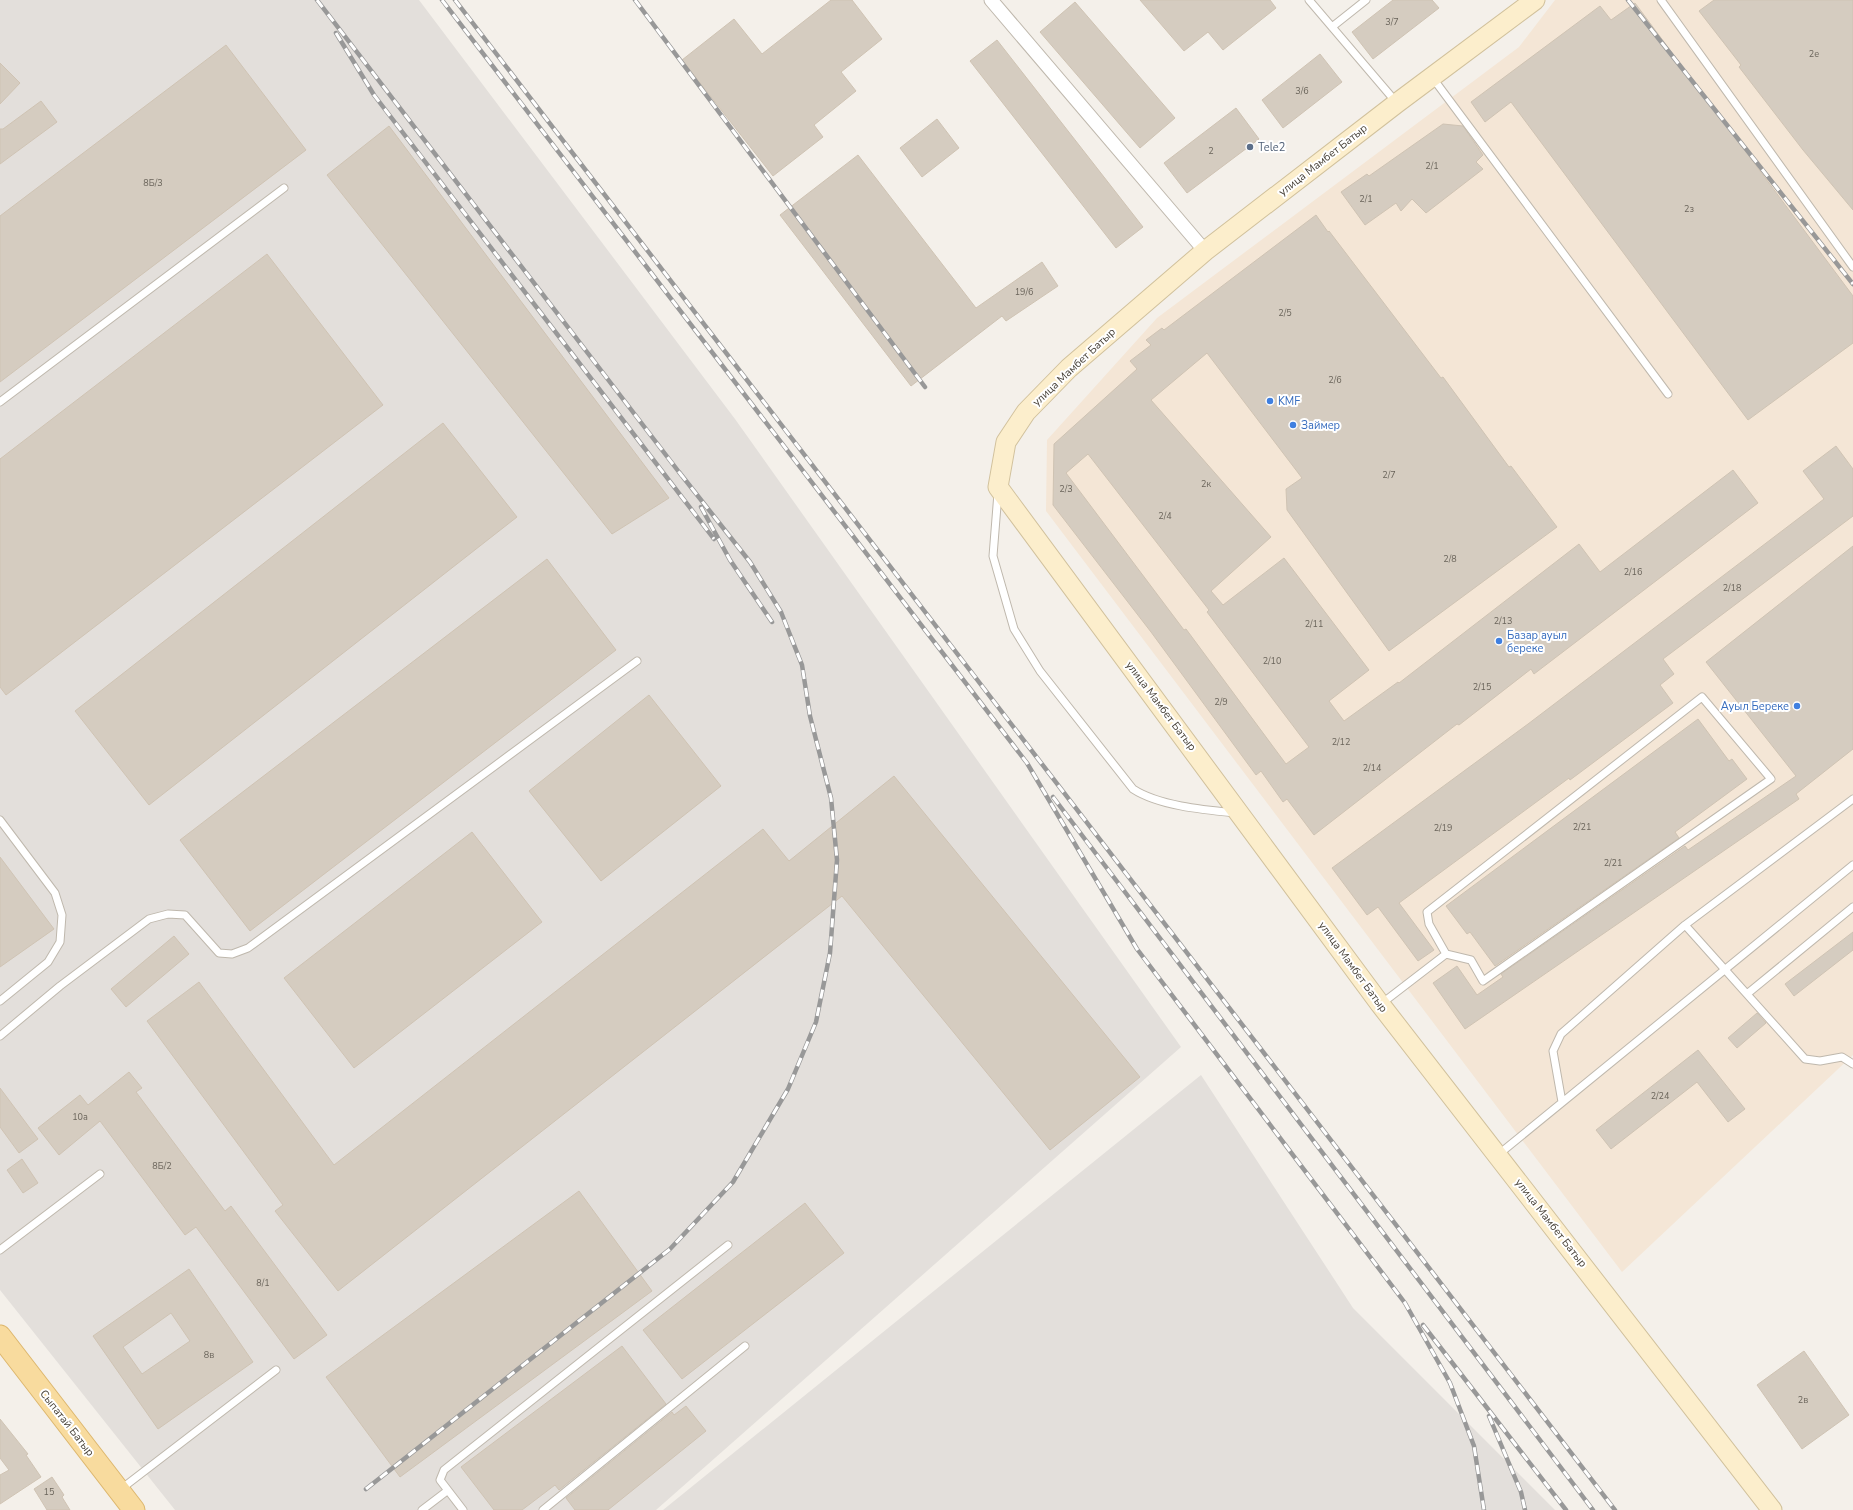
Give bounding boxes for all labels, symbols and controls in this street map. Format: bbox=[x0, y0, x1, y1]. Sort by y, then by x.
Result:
house number: 3/7 bbox=[1385, 16, 1399, 28]
house number: 2е bbox=[1809, 48, 1819, 60]
house number: 3/6 bbox=[1295, 85, 1309, 97]
street label: улица Мамбет Батыр bbox=[1276, 121, 1370, 199]
place label: Tele2 bbox=[1258, 140, 1285, 155]
marker: Tele2 bbox=[1245, 142, 1255, 152]
house number: 2 bbox=[1208, 145, 1214, 157]
house number: 2/1 bbox=[1425, 160, 1439, 172]
house number: 8Б/3 bbox=[143, 177, 163, 189]
house number: 2/1 bbox=[1359, 193, 1373, 205]
house number: 2з bbox=[1684, 203, 1694, 215]
house number: 19/6 bbox=[1015, 286, 1033, 298]
house number: 2/5 bbox=[1278, 307, 1292, 319]
street label: улица Мамбет Батыр bbox=[1029, 324, 1119, 410]
house number: 2/6 bbox=[1328, 374, 1342, 386]
place label: KMF bbox=[1278, 394, 1300, 409]
marker: KMF bbox=[1265, 396, 1275, 406]
place label: Займер bbox=[1301, 418, 1340, 433]
marker: Займер bbox=[1288, 420, 1298, 430]
house number: 2/7 bbox=[1382, 469, 1396, 481]
house number: 2к bbox=[1201, 478, 1211, 490]
house number: 2/3 bbox=[1059, 483, 1073, 495]
house number: 2/4 bbox=[1158, 510, 1172, 522]
house number: 2/8 bbox=[1443, 553, 1457, 565]
house number: 2/16 bbox=[1624, 566, 1642, 578]
house number: 2/18 bbox=[1723, 582, 1741, 594]
house number: 2/13 bbox=[1494, 615, 1512, 627]
house number: 2/11 bbox=[1305, 618, 1323, 630]
place label: Базар ауыл береке bbox=[1507, 628, 1567, 656]
marker: Базар ауыл береке bbox=[1494, 636, 1504, 646]
house number: 2/10 bbox=[1263, 655, 1281, 667]
street label: улица Мамбет Батыр bbox=[1122, 658, 1200, 754]
house number: 2/15 bbox=[1473, 681, 1491, 693]
house number: 2/9 bbox=[1214, 696, 1228, 708]
place label: Ауыл Береке bbox=[1721, 699, 1789, 714]
marker: Ауыл Береке bbox=[1792, 701, 1802, 711]
house number: 2/12 bbox=[1332, 736, 1350, 748]
house number: 2/14 bbox=[1363, 762, 1382, 774]
house number: 2/21 bbox=[1573, 821, 1591, 833]
house number: 2/19 bbox=[1434, 822, 1452, 834]
house number: 2/21 bbox=[1604, 857, 1622, 869]
street label: улица Мамбет Батыр bbox=[1315, 919, 1391, 1015]
house number: 2/24 bbox=[1651, 1090, 1670, 1102]
house number: 10а bbox=[72, 1111, 88, 1123]
house number: 8Б/2 bbox=[152, 1160, 172, 1172]
street label: улица Мамбет Батыр bbox=[1512, 1176, 1590, 1270]
house number: 8/1 bbox=[256, 1277, 270, 1289]
house number: 8в bbox=[204, 1349, 214, 1361]
street label: Сыпатай Батыр bbox=[36, 1387, 98, 1459]
house number: 2в bbox=[1798, 1394, 1808, 1406]
house number: 15 bbox=[44, 1486, 54, 1498]

